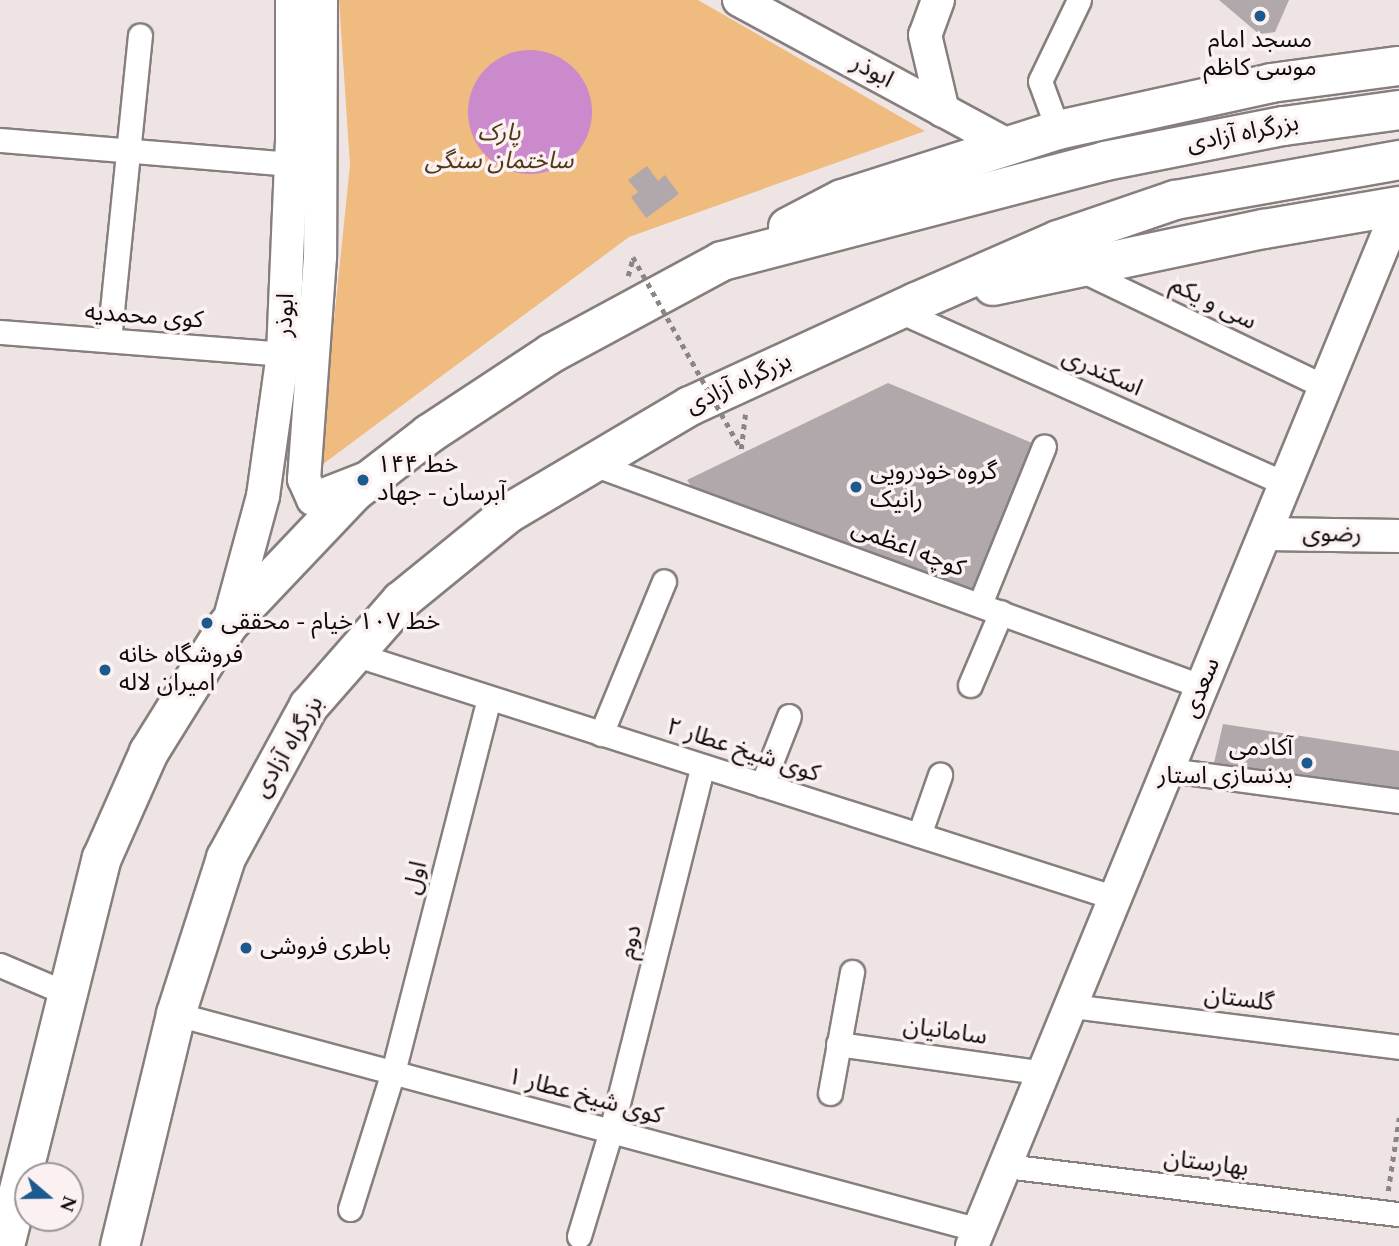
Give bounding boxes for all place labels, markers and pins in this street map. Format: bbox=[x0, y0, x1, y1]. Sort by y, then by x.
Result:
marker: مسجد امام موسی کاظم bbox=[1252, 8, 1268, 24]
place label: مسجد امام موسی کاظم bbox=[1203, 27, 1317, 83]
place label: خط ۱۴۴ آبرسان - جهاد bbox=[377, 452, 506, 508]
place label: گروه خودرویی رانیک bbox=[870, 459, 997, 515]
marker: خط ۱۴۴ آبرسان - جهاد bbox=[355, 472, 371, 488]
marker: گروه خودرویی رانیک bbox=[848, 479, 864, 495]
place label: خط ۱۰۷ خیام - محققی bbox=[221, 609, 440, 637]
marker: خط ۱۰۷ خیام - محققی bbox=[199, 615, 215, 631]
place label: فروشگاه خانه امیران لاله bbox=[119, 642, 243, 698]
marker: فروشگاه خانه امیران لاله bbox=[97, 662, 113, 678]
place label: آکادمی بدنسازی استار bbox=[1158, 735, 1293, 791]
marker: آکادمی بدنسازی استار bbox=[1299, 755, 1315, 771]
place label: باطری فروشی bbox=[260, 934, 391, 962]
marker: باطری فروشی bbox=[238, 940, 254, 956]

